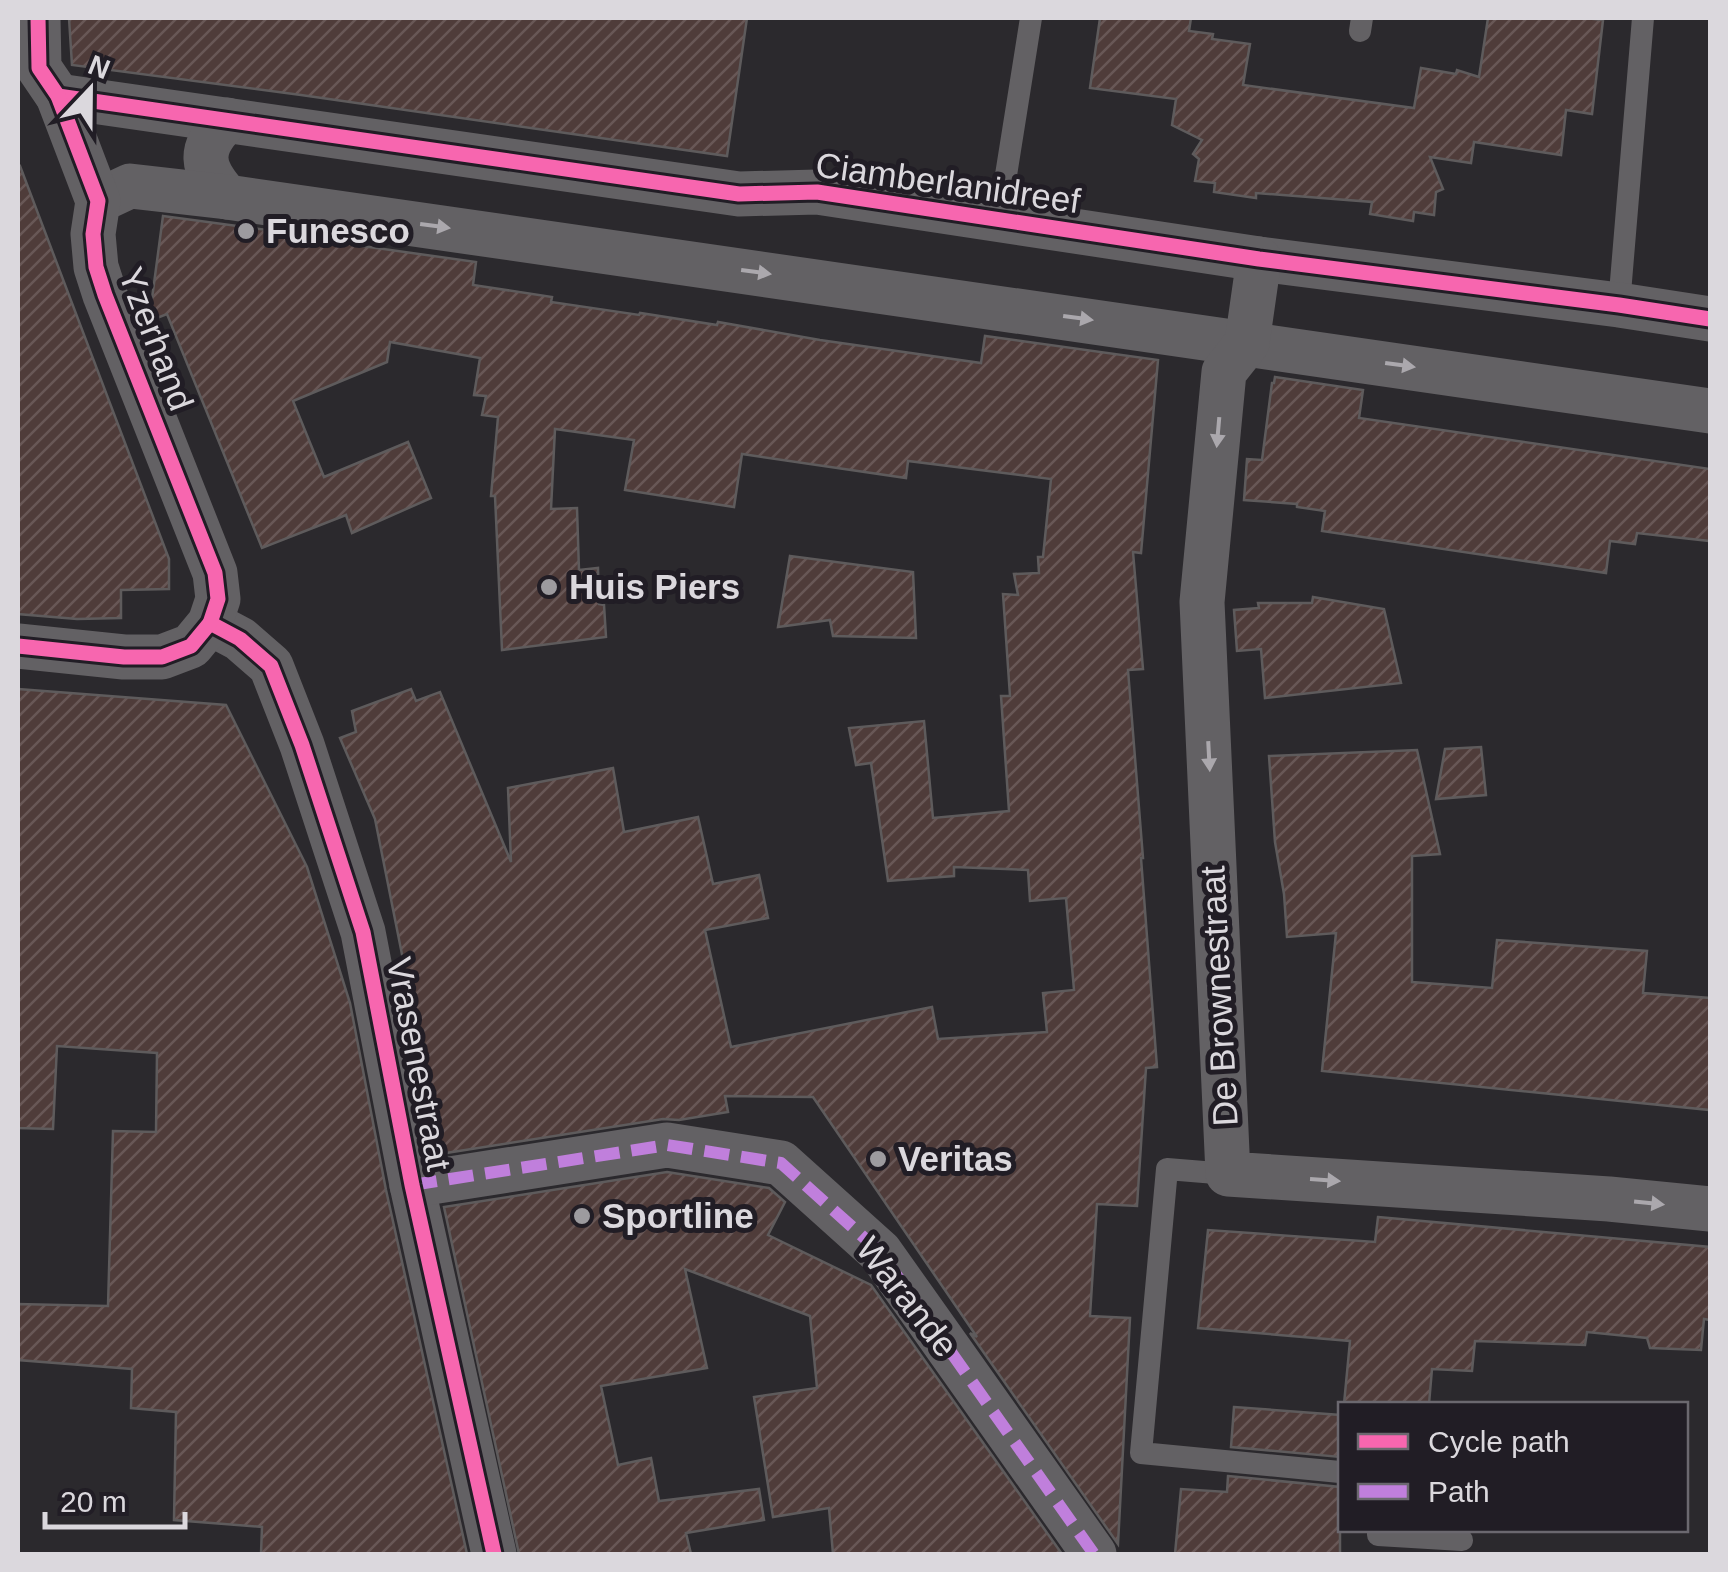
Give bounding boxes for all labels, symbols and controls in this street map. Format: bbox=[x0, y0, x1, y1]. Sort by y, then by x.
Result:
north arrow bbox=[40, 40, 140, 140]
text: N bbox=[84, 49, 114, 85]
street label: Ciamberlanidreef bbox=[813, 145, 1083, 220]
place label: Funesco bbox=[266, 211, 410, 250]
one-way arrow bbox=[419, 218, 451, 234]
marker: Funesco bbox=[235, 220, 257, 242]
street label: Yzerhand bbox=[111, 262, 202, 416]
one-way arrow bbox=[741, 264, 773, 280]
one-way arrow bbox=[1063, 311, 1094, 327]
one-way arrow bbox=[1384, 358, 1416, 374]
one-way arrow bbox=[1210, 416, 1226, 448]
place label: Huis Piers bbox=[569, 567, 740, 606]
marker: Huis Piers bbox=[538, 576, 560, 598]
one-way arrow bbox=[1201, 740, 1217, 772]
street label: De Brownestraat bbox=[1192, 865, 1245, 1127]
street label: Vrasenestraat bbox=[380, 954, 459, 1174]
place label: Veritas bbox=[898, 1139, 1013, 1178]
marker: Veritas bbox=[867, 1148, 889, 1170]
one-way arrow bbox=[1309, 1172, 1341, 1188]
one-way arrow bbox=[1634, 1195, 1666, 1211]
place label: Sportline bbox=[602, 1196, 754, 1235]
marker: Sportline bbox=[571, 1205, 593, 1227]
street label: Warande bbox=[849, 1229, 966, 1364]
legend bbox=[1338, 1402, 1688, 1532]
text: Cycle path bbox=[1428, 1425, 1570, 1458]
scale bar bbox=[45, 1467, 185, 1529]
text: Path bbox=[1428, 1475, 1490, 1508]
text: 20 m bbox=[60, 1485, 127, 1518]

